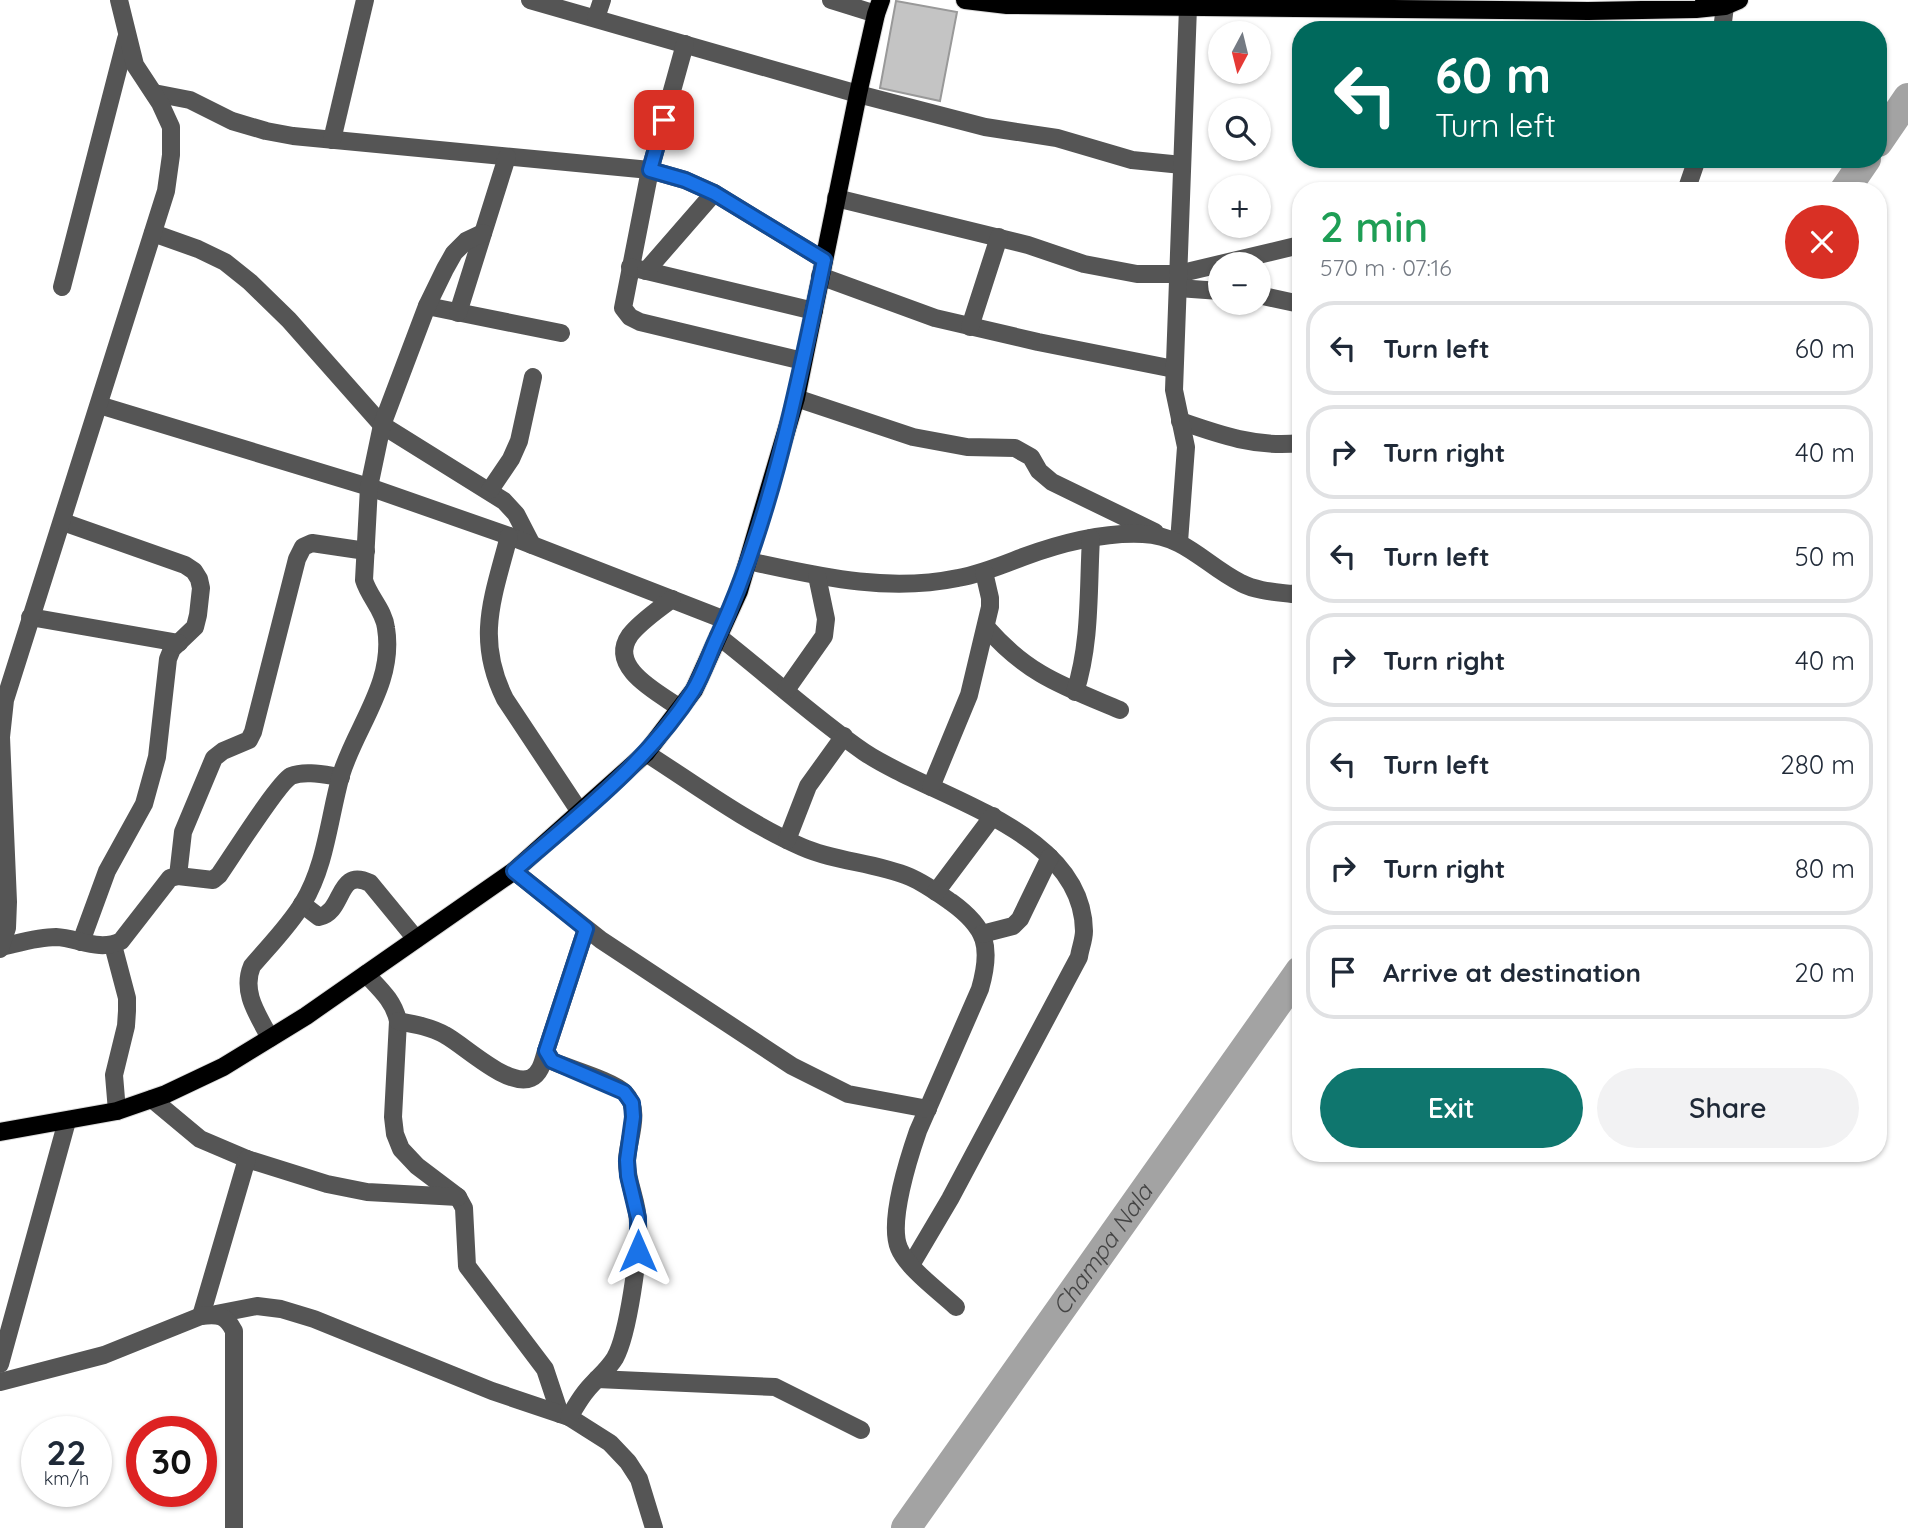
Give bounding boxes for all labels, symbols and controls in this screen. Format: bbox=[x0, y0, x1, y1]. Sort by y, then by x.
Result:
north arrow bbox=[1208, 21, 1270, 84]
map controls bbox=[1208, 21, 1271, 315]
text: 60 m bbox=[1435, 44, 1551, 105]
icon: left bbox=[1320, 49, 1411, 140]
pin bbox=[634, 90, 694, 150]
button: search bbox=[1208, 98, 1271, 161]
icon: arrive bbox=[645, 101, 683, 139]
text: Turn left bbox=[1435, 105, 1556, 145]
button: + bbox=[1208, 175, 1271, 238]
text: 2 min bbox=[1320, 200, 1428, 253]
button: close bbox=[1785, 205, 1859, 279]
button: − bbox=[1208, 252, 1271, 315]
text: 570 m · 07:16 bbox=[1320, 253, 1452, 282]
icon: left bbox=[1324, 329, 1362, 367]
text: Turn left bbox=[1383, 332, 1490, 365]
text: 60 m bbox=[1795, 332, 1855, 365]
icon: right bbox=[1324, 433, 1362, 471]
text: Turn right bbox=[1383, 436, 1505, 469]
text: 40 m bbox=[1795, 436, 1855, 469]
icon: left bbox=[1324, 537, 1362, 575]
text: Turn left bbox=[1383, 540, 1490, 573]
text: 50 m bbox=[1795, 540, 1855, 573]
icon: right bbox=[1324, 641, 1362, 679]
text: Turn right bbox=[1383, 644, 1505, 677]
text: 40 m bbox=[1795, 644, 1855, 677]
icon: left bbox=[1324, 745, 1362, 783]
text: Turn left bbox=[1383, 748, 1490, 781]
text: 280 m bbox=[1780, 748, 1855, 781]
icon: right bbox=[1324, 849, 1362, 887]
text: Turn right bbox=[1383, 852, 1505, 885]
text: 80 m bbox=[1795, 852, 1855, 885]
icon: arrive bbox=[1324, 953, 1362, 991]
text: Arrive at destination bbox=[1383, 956, 1641, 989]
text: 20 m bbox=[1794, 956, 1855, 989]
button: Exit bbox=[1320, 1068, 1583, 1148]
button: Share bbox=[1597, 1068, 1859, 1148]
water label: Champa Nala bbox=[1046, 1177, 1160, 1320]
position arrow bbox=[601, 1214, 675, 1288]
speed limit sign: 30 bbox=[126, 1416, 217, 1507]
text: 22 bbox=[47, 1430, 86, 1474]
text: km/h bbox=[44, 1467, 89, 1490]

